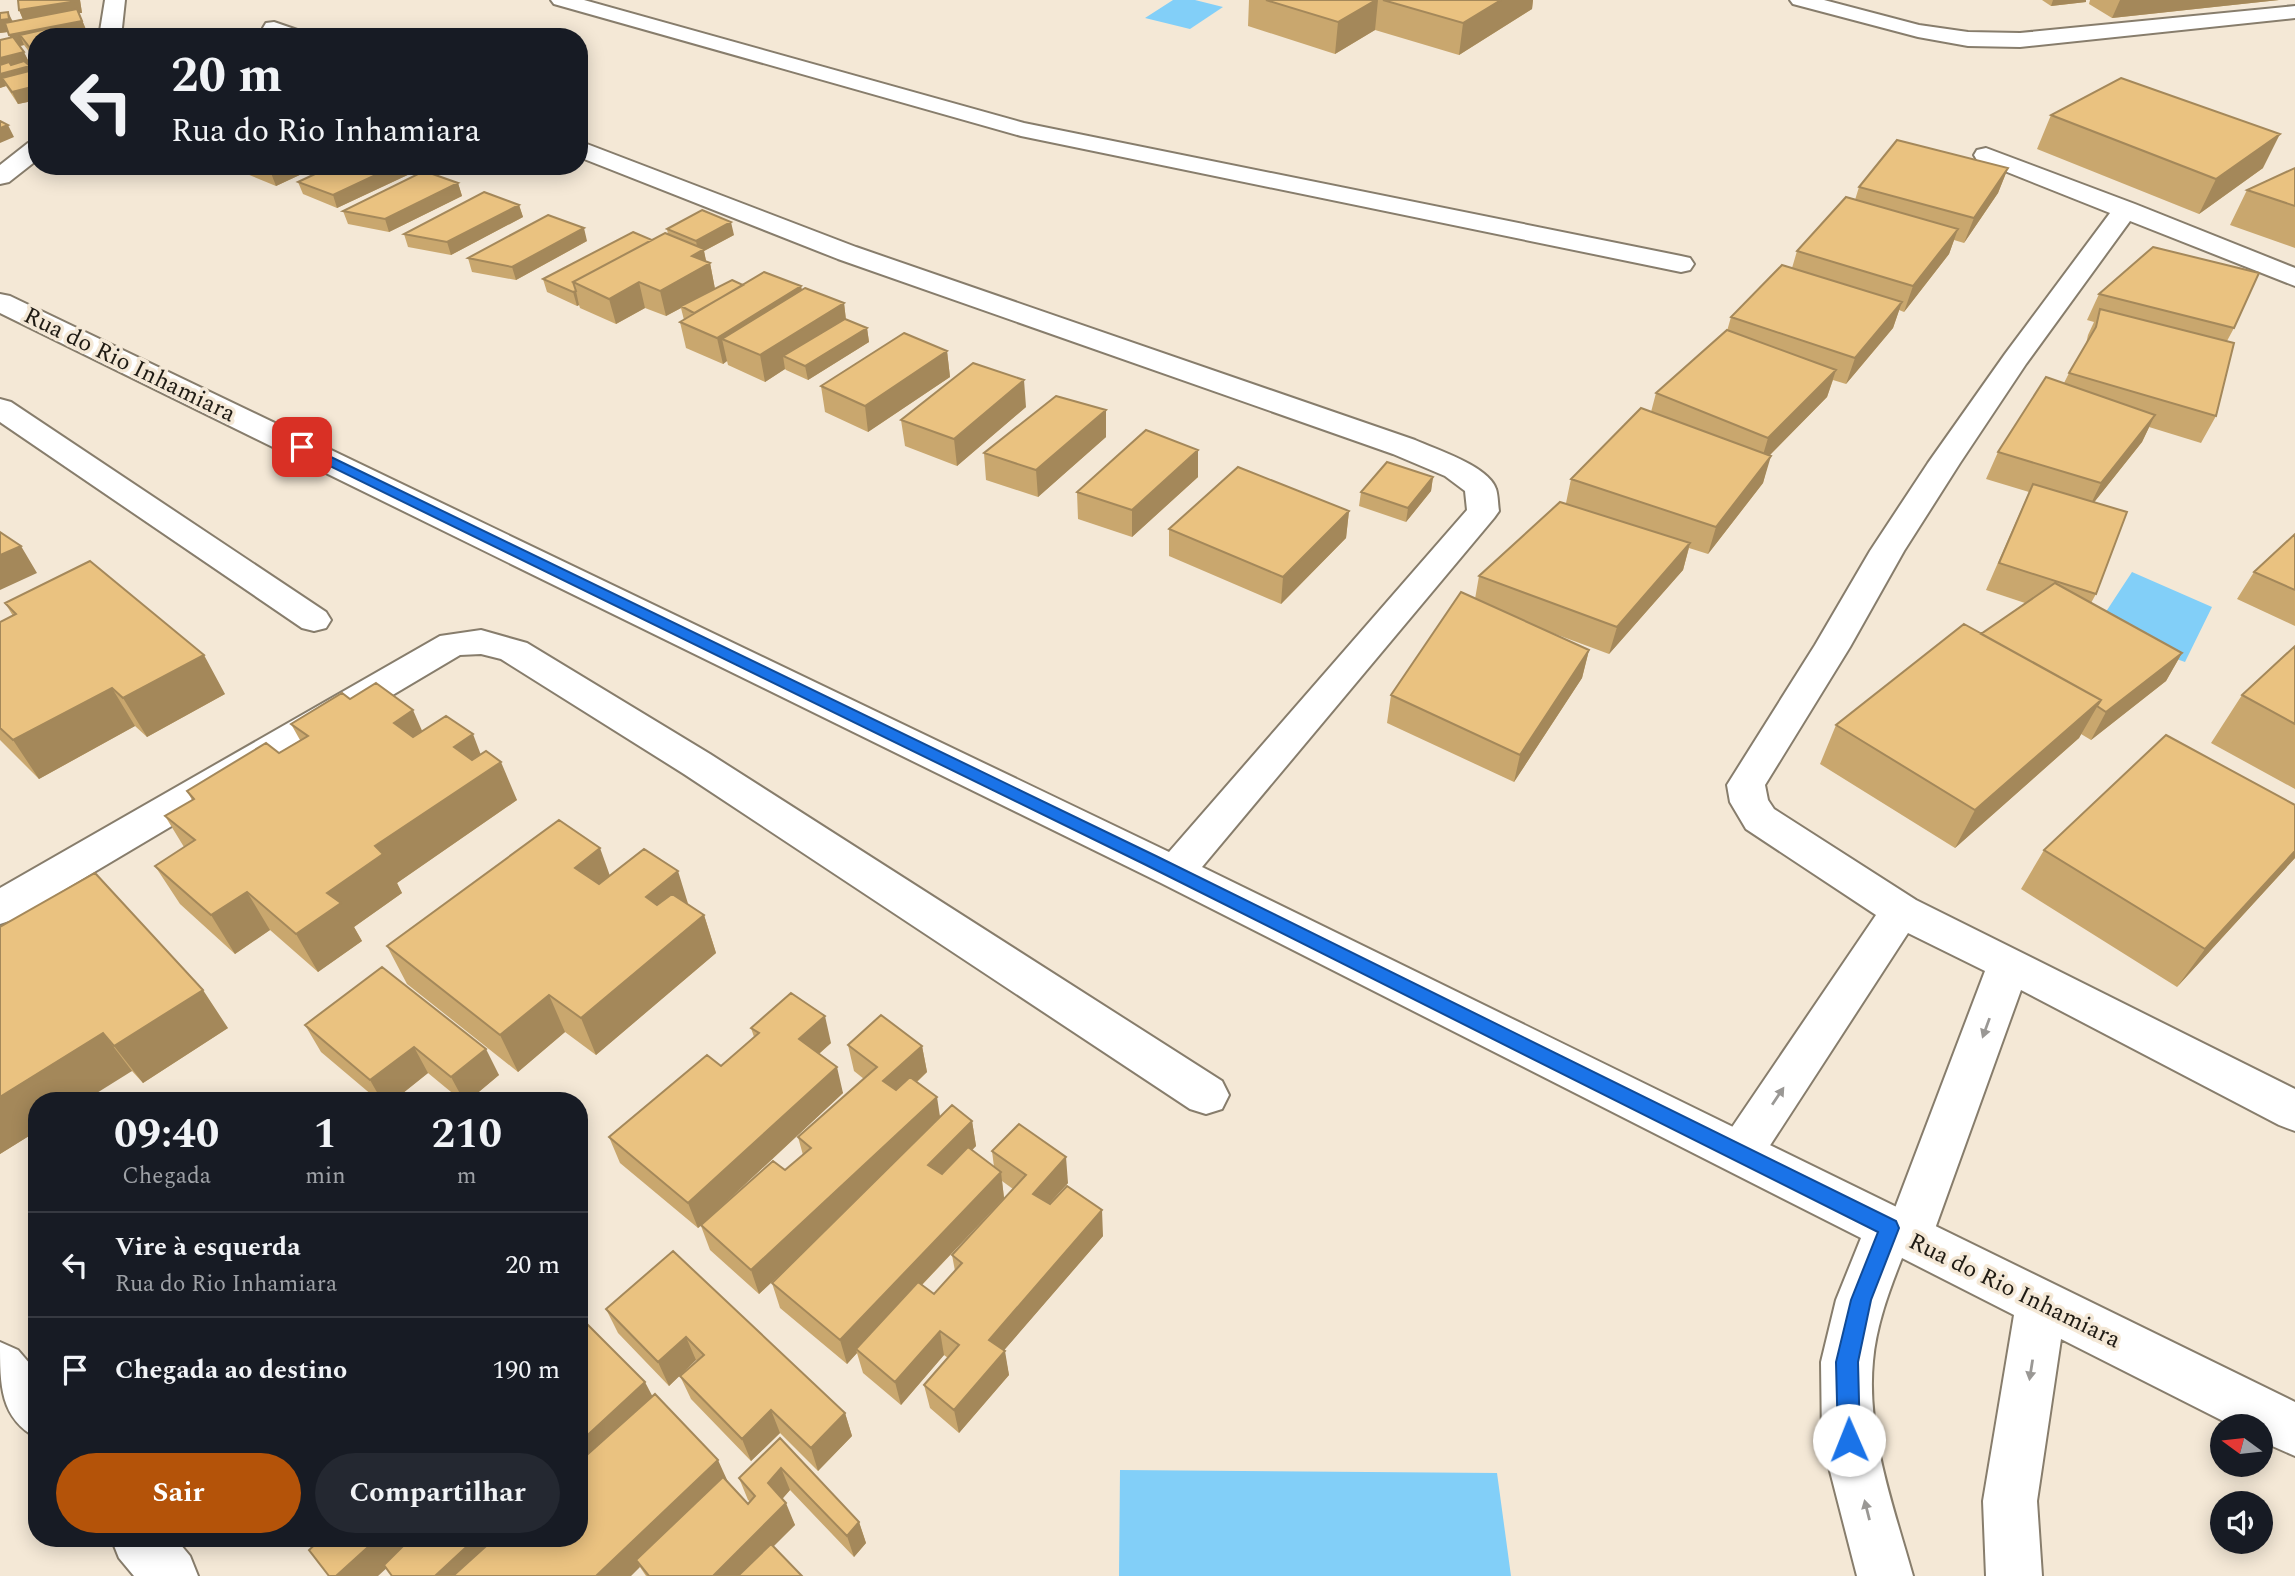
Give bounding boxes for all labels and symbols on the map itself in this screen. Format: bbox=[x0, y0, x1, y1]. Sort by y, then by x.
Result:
street label: Rua do Rio Inhamiara bbox=[17, 298, 242, 432]
pin bbox=[272, 417, 332, 477]
one-way arrow bbox=[1980, 1017, 1991, 1038]
one-way arrow bbox=[1771, 1087, 1784, 1106]
street label: Rua do Rio Inhamiara bbox=[1902, 1224, 2127, 1358]
one-way arrow bbox=[2025, 1359, 2036, 1381]
position arrow bbox=[1812, 1403, 1886, 1477]
north arrow bbox=[2210, 1414, 2273, 1477]
one-way arrow bbox=[1861, 1499, 1872, 1521]

